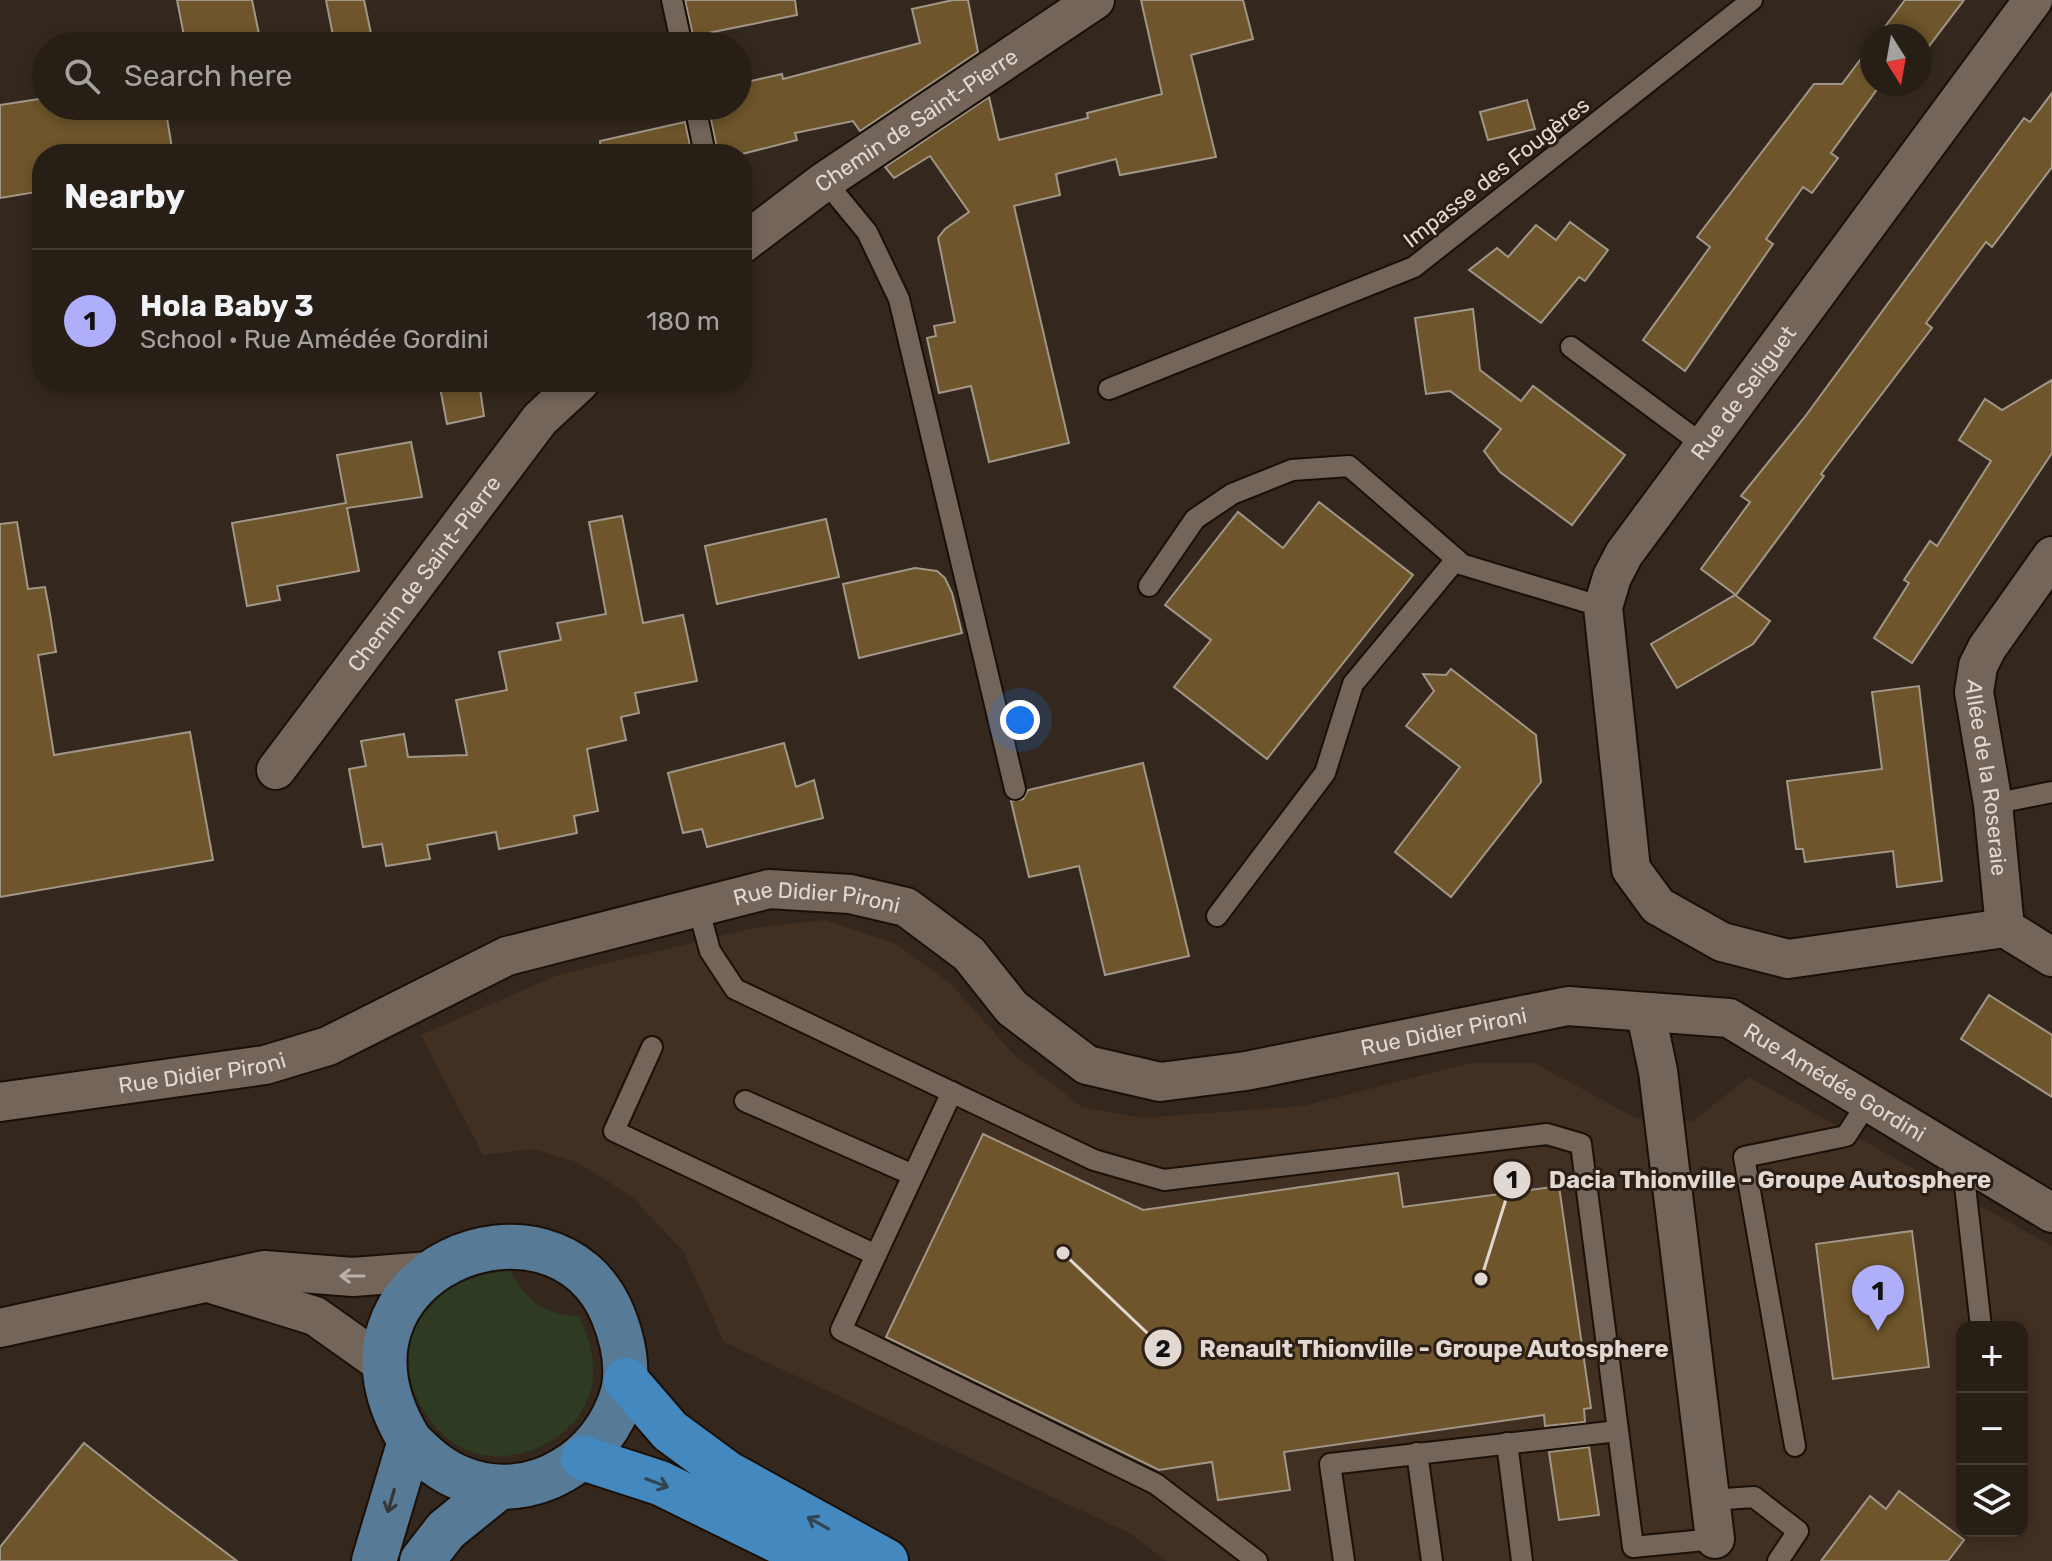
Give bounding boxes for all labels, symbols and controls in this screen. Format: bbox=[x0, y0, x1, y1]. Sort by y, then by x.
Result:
north arrow bbox=[1860, 24, 1932, 96]
search box bbox=[32, 32, 752, 120]
street label: Chemin de Saint-Pierre bbox=[810, 43, 1023, 198]
icon: search bbox=[60, 54, 104, 98]
text: Search here bbox=[124, 58, 292, 94]
street label: Impasse des Fougères bbox=[1398, 91, 1595, 253]
text: Nearby bbox=[64, 176, 185, 217]
text: Hola Baby 3 bbox=[140, 288, 314, 324]
text: 1 bbox=[84, 306, 96, 337]
text: 180 m bbox=[646, 306, 720, 337]
street label: Rue de Seliguet bbox=[1685, 320, 1802, 465]
text: School · Rue Amédée Gordini bbox=[140, 324, 489, 355]
street label: Chemin de Saint-Pierre bbox=[342, 470, 507, 677]
street label: Allée de la Roseraie bbox=[1960, 678, 2013, 877]
your location bbox=[1000, 700, 1040, 740]
street label: Rue Didier Pironi bbox=[730, 876, 903, 919]
street label: Rue Didier Pironi bbox=[1358, 1002, 1529, 1062]
street label: Rue Amédée Gordini bbox=[1739, 1017, 1930, 1148]
street label: Rue Didier Pironi bbox=[117, 1047, 289, 1099]
callout: Dacia Thionville - Groupe Autosphere bbox=[1492, 1156, 2007, 1204]
text: 1 bbox=[1506, 1166, 1518, 1194]
text: Dacia Thionville - Groupe Autosphere bbox=[1549, 1166, 1991, 1194]
pin: 1 bbox=[1852, 1265, 1904, 1331]
one-way arrow bbox=[339, 1268, 366, 1284]
map controls bbox=[1956, 1321, 2028, 1537]
button: + bbox=[1956, 1321, 2028, 1393]
callout: Renault Thionville - Groupe Autosphere bbox=[1143, 1324, 1686, 1372]
text: 2 bbox=[1155, 1335, 1171, 1363]
text: Renault Thionville - Groupe Autosphere bbox=[1199, 1335, 1669, 1363]
button: − bbox=[1956, 1393, 2028, 1465]
button: layers bbox=[1956, 1465, 2028, 1537]
one-way arrow bbox=[644, 1477, 669, 1491]
one-way arrow bbox=[383, 1487, 398, 1513]
one-way arrow bbox=[807, 1515, 830, 1531]

